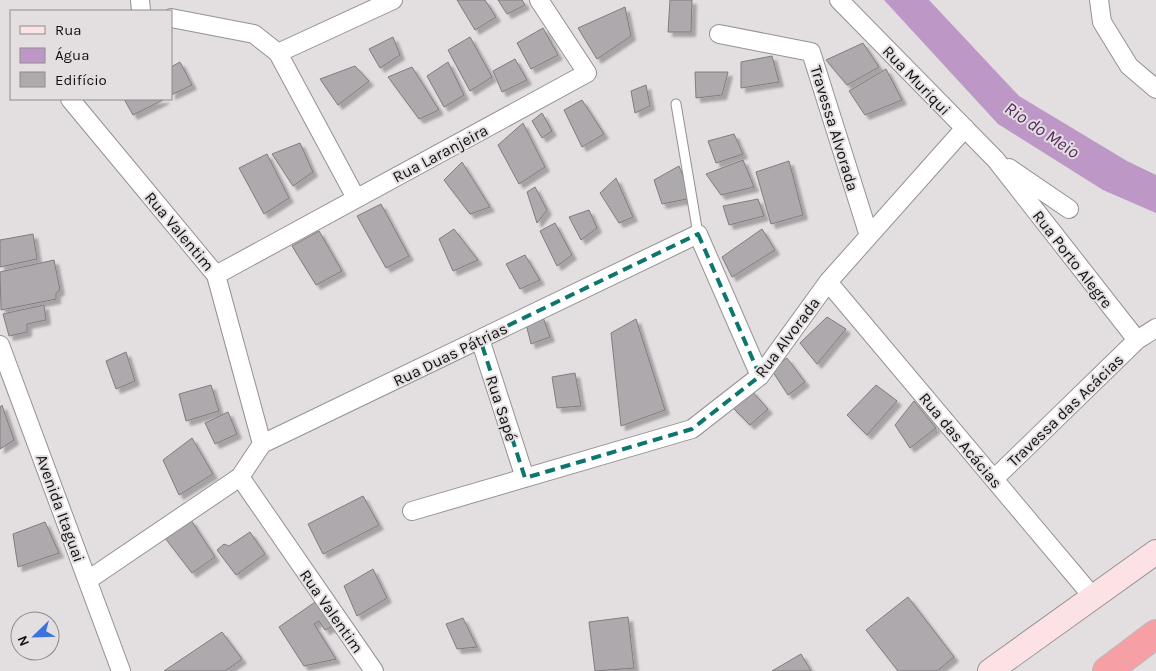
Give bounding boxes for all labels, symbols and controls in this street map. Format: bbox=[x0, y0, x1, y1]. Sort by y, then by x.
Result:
legend bbox=[10, 10, 172, 100]
text: Rua bbox=[55, 21, 82, 39]
street label: Rua Muriqui bbox=[879, 41, 955, 119]
text: Água bbox=[55, 46, 89, 64]
street label: Travessa Alvorada bbox=[806, 63, 863, 193]
text: Edifício bbox=[55, 71, 107, 89]
water label: Rio do Meio bbox=[1000, 97, 1084, 163]
street label: Rua Laranjeira bbox=[389, 120, 491, 187]
street label: Rua Valentim bbox=[141, 188, 218, 275]
street label: Rua Porto Alegre bbox=[1028, 207, 1117, 312]
street label: Rua Alvorada bbox=[751, 293, 824, 381]
street label: Rua Duas Pátrias bbox=[390, 319, 510, 390]
street label: Travessa das Acácias bbox=[1003, 350, 1127, 471]
street label: Rua Sapé bbox=[482, 373, 521, 444]
street label: Rua das Acácias bbox=[915, 389, 1006, 492]
street label: Avenida Itaguai bbox=[32, 452, 89, 565]
street label: Rua Valentim bbox=[296, 566, 367, 657]
north arrow bbox=[10, 611, 60, 661]
text: N bbox=[14, 633, 33, 649]

